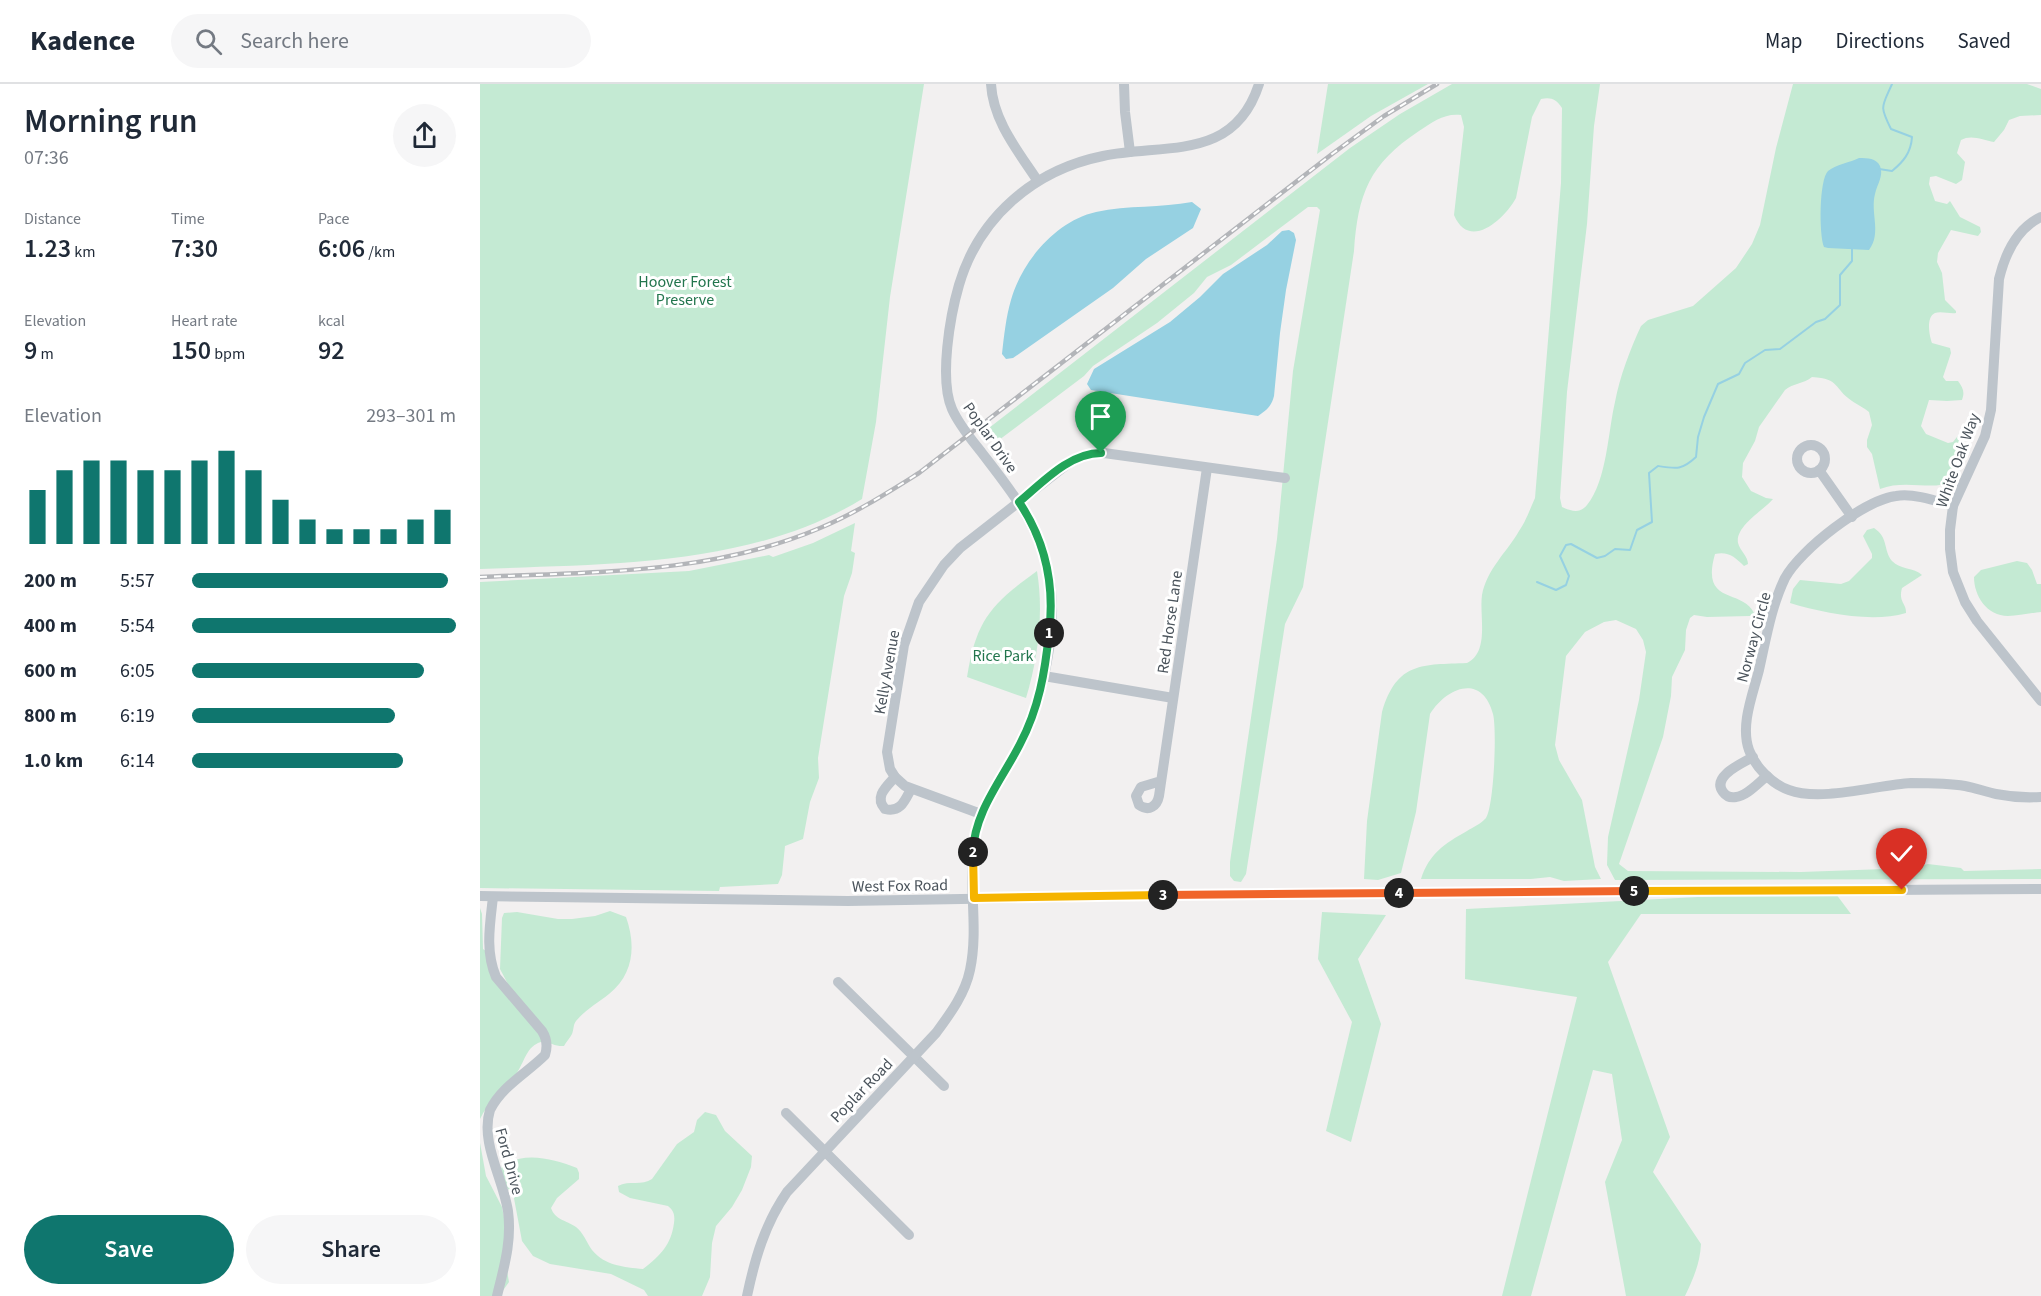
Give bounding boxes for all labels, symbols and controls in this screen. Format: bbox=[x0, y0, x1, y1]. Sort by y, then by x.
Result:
search box bbox=[171, 14, 591, 68]
text: Kadence bbox=[30, 21, 135, 61]
icon: search bbox=[192, 25, 225, 58]
text: Search here bbox=[240, 25, 349, 57]
text: Map bbox=[1765, 26, 1803, 56]
text: Directions bbox=[1836, 26, 1924, 56]
text: Saved bbox=[1957, 26, 2011, 56]
text: Morning run bbox=[24, 98, 198, 145]
button: share bbox=[393, 104, 456, 167]
text: 07:36 bbox=[24, 144, 69, 172]
text: Distance bbox=[24, 208, 81, 230]
text: Time bbox=[171, 208, 205, 230]
text: Pace bbox=[318, 208, 349, 230]
text: 1.23 bbox=[24, 230, 71, 267]
text: 7:30 bbox=[171, 230, 218, 267]
text: 6:06 bbox=[318, 230, 365, 267]
text: km bbox=[71, 241, 96, 263]
text: /km bbox=[365, 241, 395, 263]
park label: Hoover Forest Preserve bbox=[638, 271, 732, 311]
text: Elevation bbox=[24, 310, 86, 332]
text: Heart rate bbox=[171, 310, 238, 332]
text: kcal bbox=[318, 310, 345, 332]
text: 9 bbox=[24, 332, 37, 369]
text: 150 bbox=[171, 332, 211, 369]
text: 92 bbox=[318, 332, 345, 369]
text: m bbox=[37, 343, 54, 365]
text: bpm bbox=[211, 343, 245, 365]
pin bbox=[1075, 391, 1126, 453]
street label: Poplar Drive bbox=[958, 398, 1023, 477]
icon: arrive bbox=[1084, 400, 1117, 433]
text: Elevation bbox=[24, 402, 102, 430]
text: 293–301 m bbox=[366, 402, 456, 430]
street label: White Oak Way bbox=[1931, 409, 1985, 511]
text: 200 m bbox=[24, 567, 77, 595]
text: 5:57 bbox=[120, 567, 155, 595]
street label: Red Horse Lane bbox=[1152, 569, 1188, 675]
street label: Norway Circle bbox=[1731, 590, 1777, 685]
text: 400 m bbox=[24, 612, 77, 640]
text: 5:54 bbox=[120, 612, 155, 640]
pin: 1 bbox=[1034, 618, 1064, 648]
text: 1 bbox=[1045, 622, 1053, 644]
street label: Kelly Avenue bbox=[869, 628, 905, 716]
park label: Rice Park bbox=[972, 645, 1034, 667]
text: 600 m bbox=[24, 657, 77, 685]
text: 6:05 bbox=[120, 657, 155, 685]
text: 800 m bbox=[24, 702, 77, 730]
text: 6:19 bbox=[120, 702, 155, 730]
text: 1.0 km bbox=[24, 747, 83, 775]
text: 6:14 bbox=[120, 747, 155, 775]
pin bbox=[1876, 828, 1927, 890]
pin: 2 bbox=[958, 837, 988, 867]
icon: check bbox=[1885, 837, 1918, 870]
text: 2 bbox=[969, 841, 977, 863]
street label: West Fox Road bbox=[852, 874, 948, 898]
pin: 5 bbox=[1619, 876, 1649, 906]
pin: 4 bbox=[1384, 878, 1414, 908]
pin: 3 bbox=[1148, 880, 1178, 910]
text: 5 bbox=[1630, 880, 1638, 902]
text: 4 bbox=[1395, 882, 1403, 904]
text: 3 bbox=[1159, 884, 1167, 906]
street label: Poplar Road bbox=[826, 1054, 898, 1128]
street label: Ford Drive bbox=[490, 1125, 529, 1197]
button: Save bbox=[24, 1215, 234, 1284]
button: Share bbox=[246, 1215, 456, 1284]

